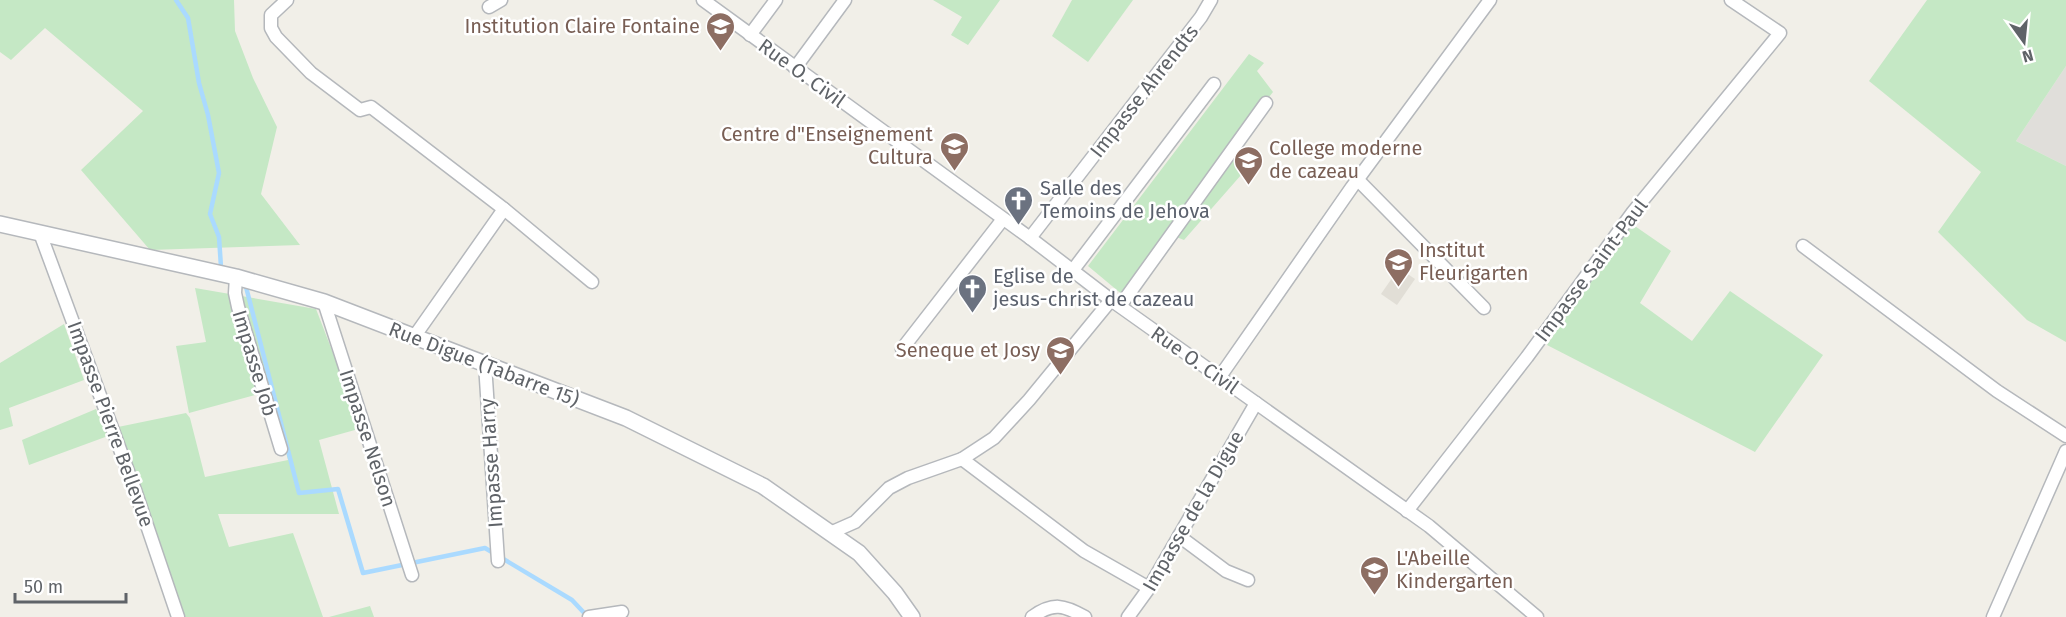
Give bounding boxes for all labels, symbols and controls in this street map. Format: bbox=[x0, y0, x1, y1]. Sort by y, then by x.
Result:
school or university icon: Institution Claire Fontaine bbox=[705, 10, 737, 52]
north arrow bbox=[1994, 12, 2054, 72]
place label: Institution Claire Fontaine bbox=[464, 14, 700, 38]
street label: Impasse Ahrendts bbox=[1085, 20, 1203, 162]
street label: Rue O. Civil bbox=[754, 33, 850, 113]
text: N bbox=[2020, 45, 2035, 67]
place label: Centre d"Enseignement Cultura bbox=[721, 122, 934, 169]
school or university icon: Centre d"Enseignement Cultura bbox=[938, 130, 970, 172]
place label: College moderne de cazeau bbox=[1269, 136, 1422, 183]
school or university icon: College moderne de cazeau bbox=[1232, 144, 1264, 186]
place label: Salle des Temoins de Jehova bbox=[1040, 176, 1210, 223]
church icon: Salle des Temoins de Jehova bbox=[1003, 184, 1035, 226]
street label: Impasse Saint-Paul bbox=[1529, 194, 1653, 346]
place label: Institut Fleurigarten bbox=[1419, 238, 1528, 285]
school or university icon: Institut Fleurigarten bbox=[1382, 246, 1414, 288]
place label: Eglise de jesus-christ de cazeau bbox=[992, 264, 1194, 311]
church icon: Eglise de jesus-christ de cazeau bbox=[956, 272, 988, 314]
street label: Impasse Job bbox=[227, 307, 283, 419]
street label: Rue Digue (Tabarre 15) bbox=[385, 317, 583, 411]
street label: Impasse Pierre Bellevue bbox=[63, 318, 159, 530]
street label: Rue O. Civil bbox=[1146, 321, 1244, 399]
school or university icon: Seneque et Josy bbox=[1045, 334, 1077, 376]
place label: Seneque et Josy bbox=[896, 338, 1040, 362]
street label: Impasse Nelson bbox=[334, 366, 402, 510]
street label: Impasse Harry bbox=[474, 397, 507, 529]
street label: Impasse de la Digue bbox=[1137, 426, 1249, 596]
place label: L'Abeille Kindergarten bbox=[1396, 546, 1514, 593]
school or university icon: L'Abeille Kindergarten bbox=[1359, 554, 1391, 596]
scale bar bbox=[15, 566, 126, 604]
text: 50 m bbox=[24, 576, 63, 598]

